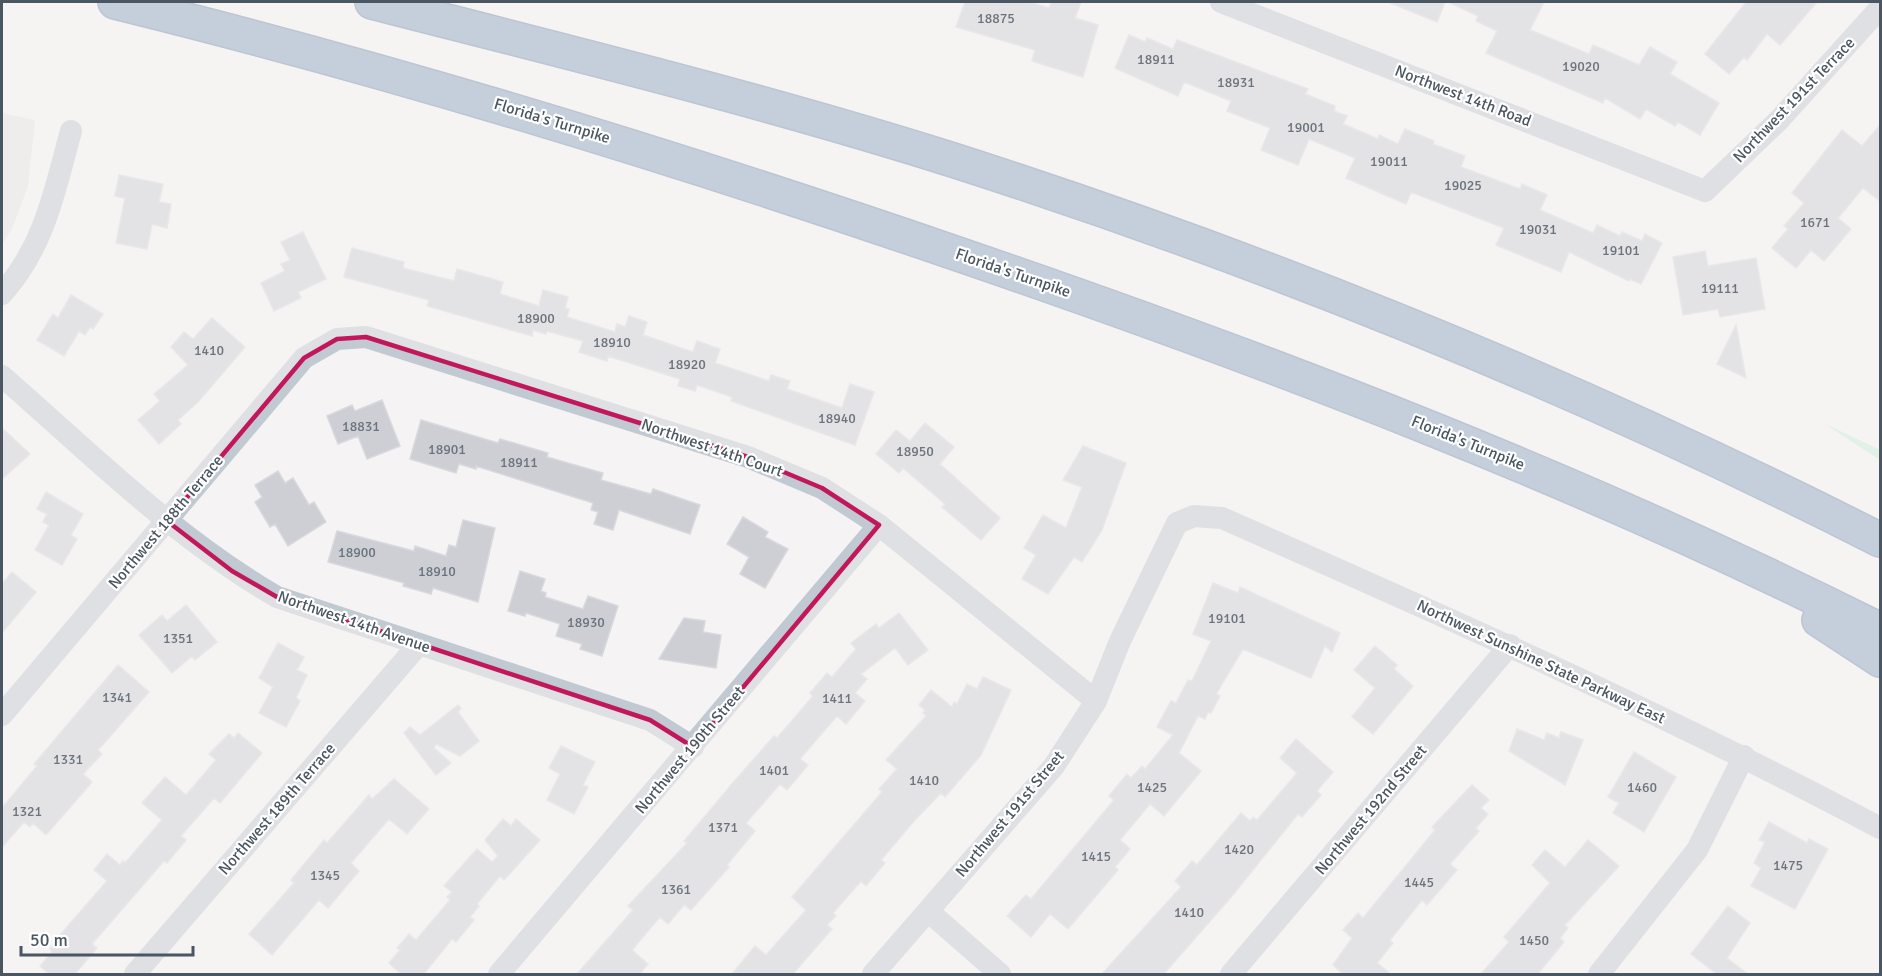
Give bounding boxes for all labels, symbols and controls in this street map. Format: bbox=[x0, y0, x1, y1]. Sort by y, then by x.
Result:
house number: 18875 bbox=[977, 10, 1015, 27]
street label: Northwest 191st Terrace bbox=[1729, 33, 1859, 167]
house number: 18911 bbox=[1137, 51, 1175, 68]
house number: 19020 bbox=[1562, 58, 1600, 75]
street label: Northwest 14th Road bbox=[1392, 61, 1534, 131]
house number: 18931 bbox=[1217, 74, 1255, 91]
street label: Florida's Turnpike bbox=[491, 94, 613, 148]
house number: 19001 bbox=[1287, 119, 1325, 136]
house number: 19011 bbox=[1370, 153, 1408, 170]
house number: 19025 bbox=[1444, 177, 1482, 194]
house number: 1671 bbox=[1800, 214, 1830, 231]
house number: 19031 bbox=[1519, 221, 1557, 238]
house number: 19101 bbox=[1602, 242, 1640, 259]
street label: Florida's Turnpike bbox=[953, 244, 1073, 302]
house number: 19111 bbox=[1701, 280, 1739, 297]
house number: 18900 bbox=[517, 310, 555, 327]
house number: 18910 bbox=[593, 334, 631, 351]
house number: 1410 bbox=[194, 342, 224, 359]
house number: 18920 bbox=[668, 356, 706, 373]
house number: 18940 bbox=[818, 410, 856, 427]
street label: Florida's Turnpike bbox=[1408, 411, 1528, 475]
street label: Northwest 14th Court bbox=[639, 414, 786, 482]
house number: 18831 bbox=[342, 418, 380, 435]
house number: 18901 bbox=[428, 441, 466, 458]
house number: 18950 bbox=[896, 443, 934, 460]
street label: Northwest 188th Terrace bbox=[104, 451, 228, 593]
house number: 18911 bbox=[500, 454, 538, 471]
house number: 18900 bbox=[338, 544, 376, 561]
house number: 18910 bbox=[418, 563, 456, 580]
street label: Northwest 14th Avenue bbox=[275, 586, 433, 658]
street label: Northwest Sunshine State Parkway East bbox=[1414, 596, 1669, 729]
house number: 19101 bbox=[1208, 610, 1246, 627]
house number: 18930 bbox=[567, 614, 605, 631]
house number: 1351 bbox=[163, 630, 193, 647]
street label: Northwest 190th Street bbox=[631, 682, 749, 818]
house number: 1341 bbox=[102, 689, 132, 706]
house number: 1411 bbox=[822, 690, 852, 707]
street label: Northwest 189th Terrace bbox=[214, 739, 340, 879]
street label: Northwest 192nd Street bbox=[1311, 741, 1431, 879]
street label: Northwest 191st Street bbox=[951, 746, 1069, 881]
house number: 1331 bbox=[53, 751, 83, 768]
house number: 1401 bbox=[759, 762, 789, 779]
house number: 1410 bbox=[909, 772, 939, 789]
house number: 1425 bbox=[1137, 779, 1167, 796]
house number: 1460 bbox=[1627, 779, 1657, 796]
house number: 1321 bbox=[12, 803, 42, 820]
house number: 1371 bbox=[708, 819, 738, 836]
house number: 1420 bbox=[1224, 841, 1254, 858]
house number: 1415 bbox=[1081, 848, 1111, 865]
house number: 1475 bbox=[1773, 857, 1803, 874]
house number: 1345 bbox=[310, 867, 340, 884]
house number: 1445 bbox=[1404, 874, 1434, 891]
house number: 1361 bbox=[661, 881, 691, 898]
house number: 1410 bbox=[1174, 904, 1204, 921]
scale bar bbox=[21, 919, 194, 957]
text: 50 m bbox=[30, 929, 68, 951]
house number: 1450 bbox=[1519, 932, 1549, 949]

